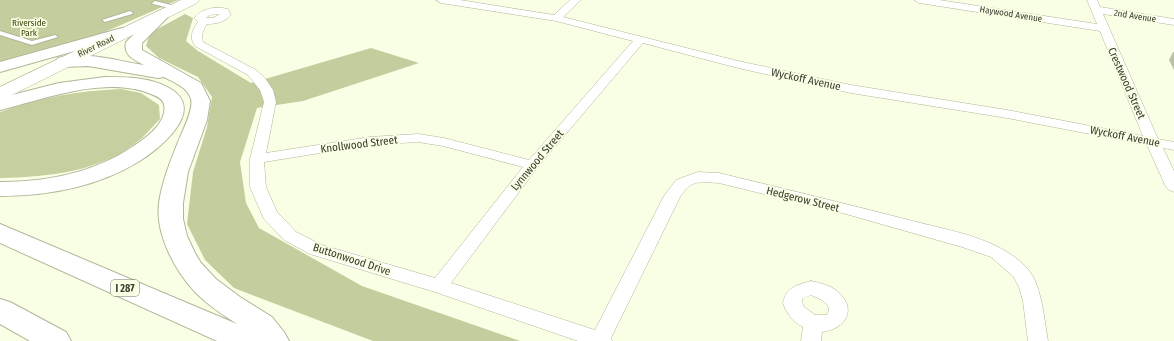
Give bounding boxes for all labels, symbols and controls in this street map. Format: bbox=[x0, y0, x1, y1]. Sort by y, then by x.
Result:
street label: Haywood Avenue bbox=[979, 4, 1043, 24]
street label: 2nd Avenue bbox=[1113, 8, 1157, 24]
park label: Riverside Park bbox=[12, 18, 47, 38]
street label: River Road bbox=[76, 33, 116, 59]
street label: Crestwood Street bbox=[1105, 45, 1148, 121]
street label: Wyckoff Avenue bbox=[770, 66, 842, 93]
street label: Wyckoff Avenue bbox=[1089, 123, 1161, 150]
street label: Lynnwood Street bbox=[508, 127, 567, 193]
street label: Knollwood Street bbox=[320, 133, 399, 156]
street label: Hedgerow Street bbox=[765, 184, 841, 215]
street label: Buttonwood Drive bbox=[311, 241, 392, 278]
road number: I 287 bbox=[111, 280, 139, 296]

